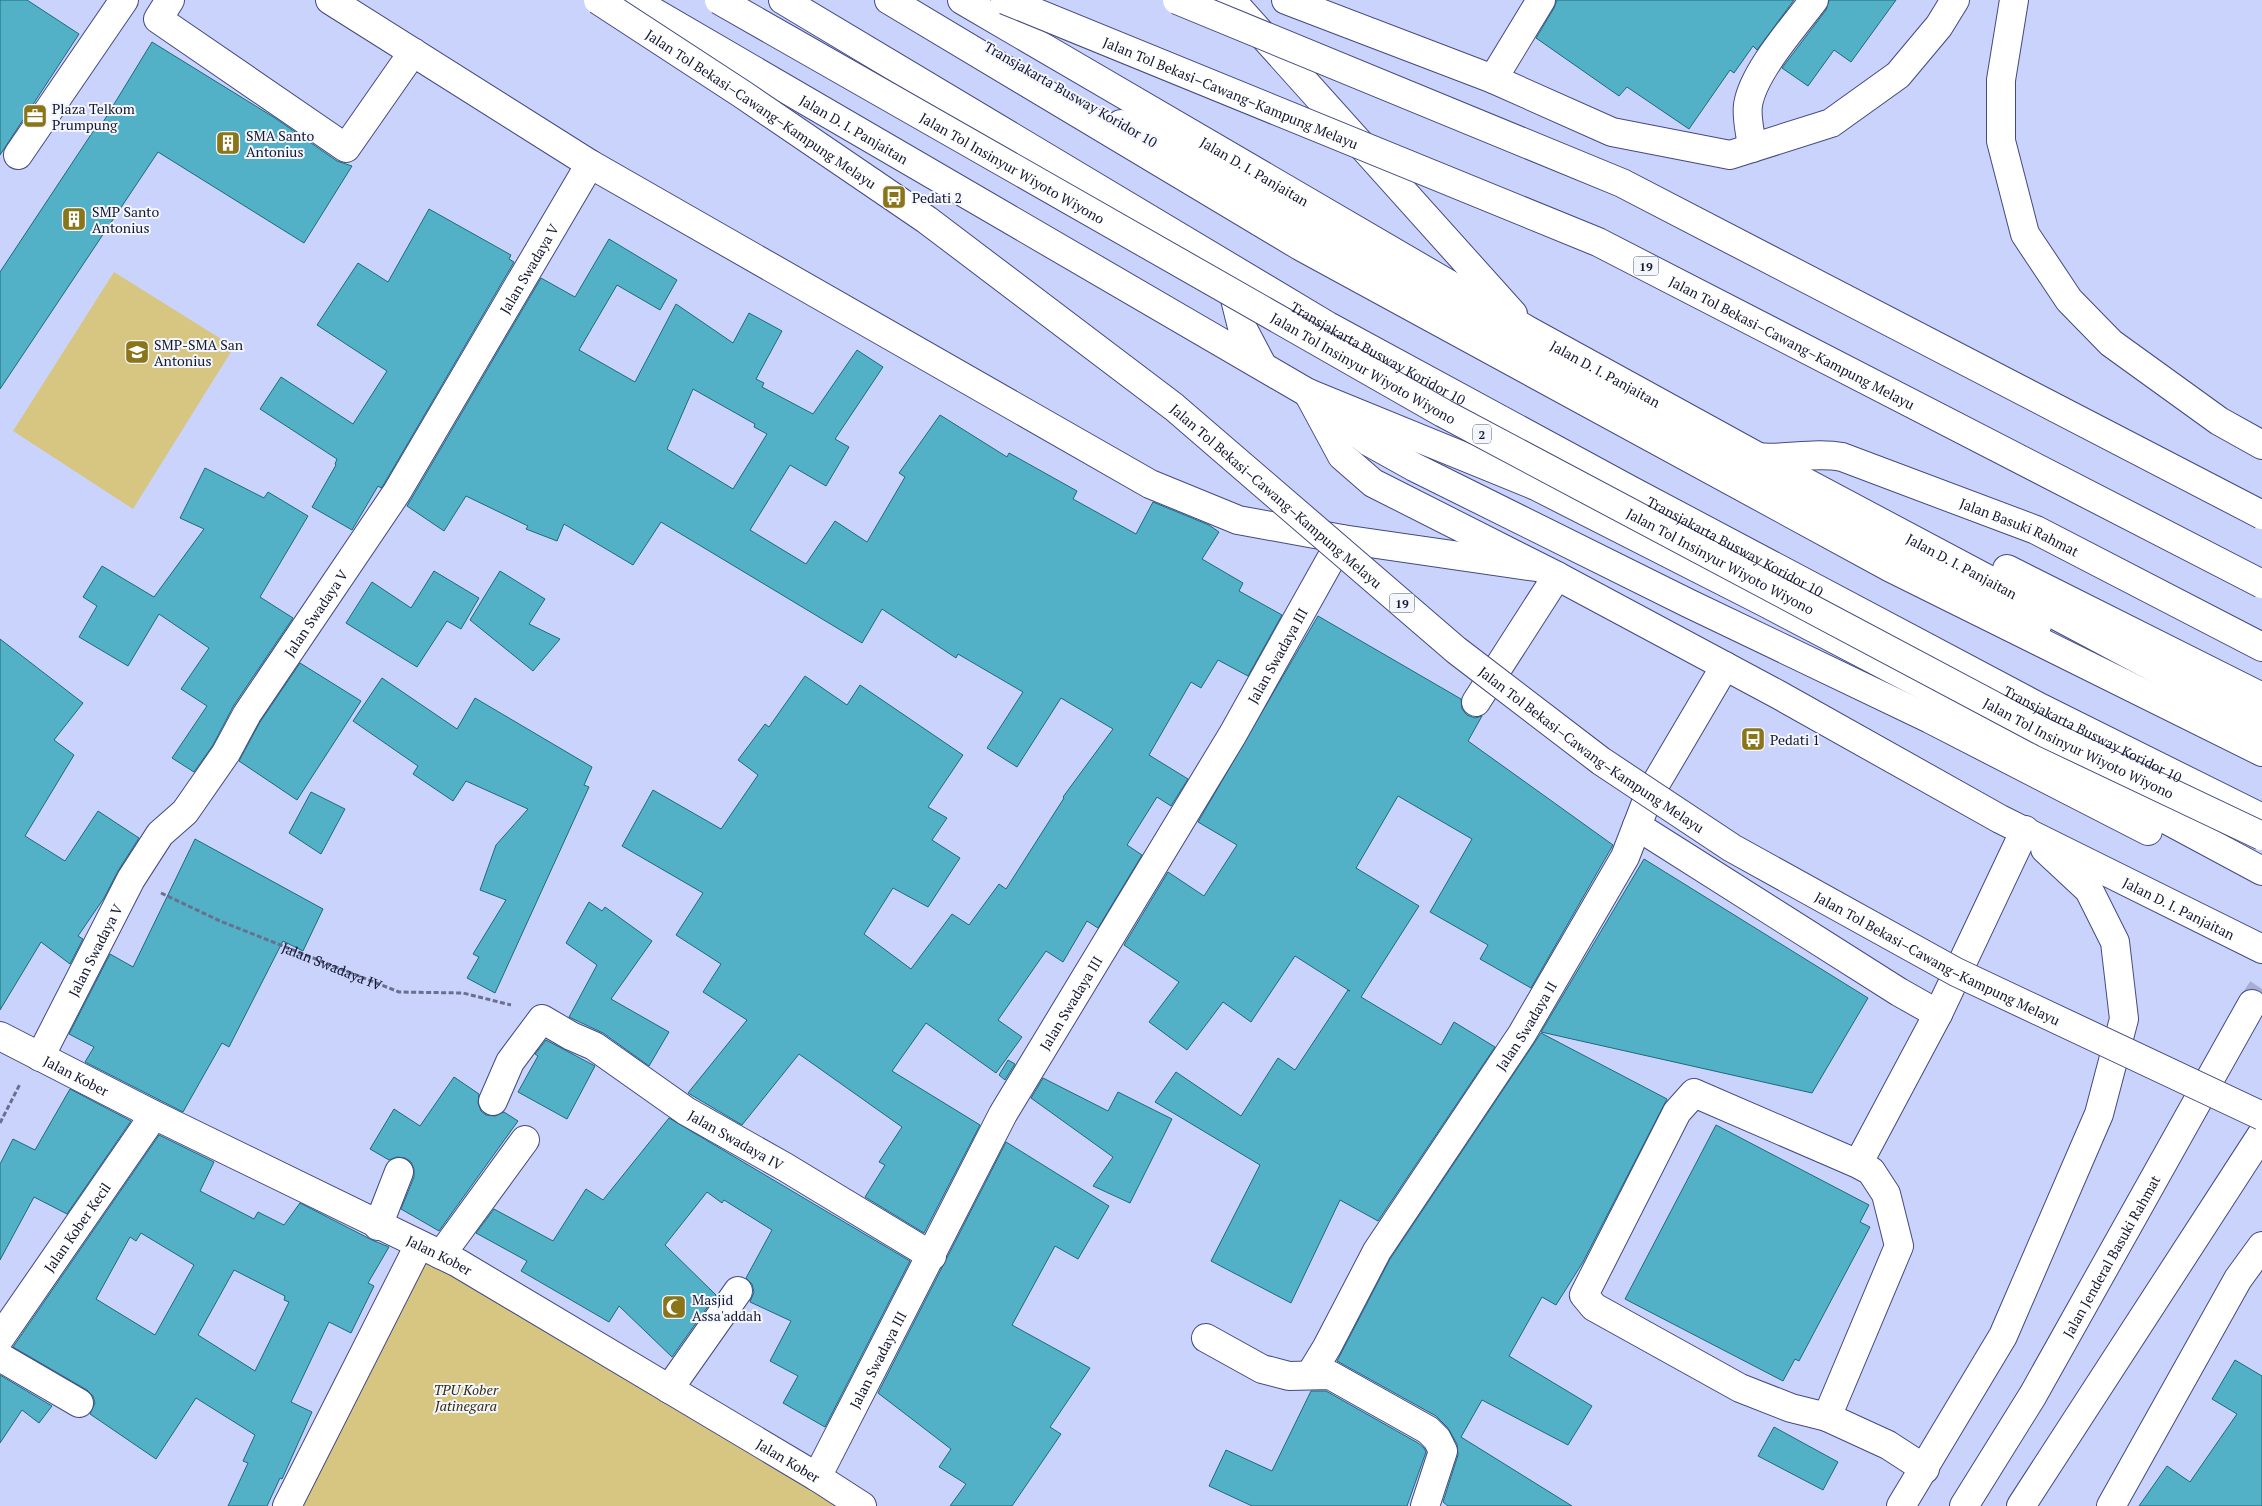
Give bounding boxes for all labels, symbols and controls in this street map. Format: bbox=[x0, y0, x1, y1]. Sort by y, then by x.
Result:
street label: Jalan Tol Bekasi–Cawang–Kampung Melayu bbox=[642, 24, 880, 192]
street label: Jalan Tol Bekasi–Cawang–Kampung Melayu bbox=[1101, 32, 1361, 153]
street label: Transjakarta Busway Koridor 10 bbox=[981, 37, 1161, 151]
street label: Jalan D. I. Panjaitan bbox=[796, 90, 913, 168]
place label: Plaza Telkom Prumpung bbox=[52, 99, 135, 134]
office icon: Plaza Telkom Prumpung bbox=[22, 103, 48, 129]
street label: Jalan Tol Insinyur Wiyoto Wiyono bbox=[917, 107, 1109, 228]
place label: SMA Santo Antonius bbox=[246, 126, 314, 161]
building icon: SMA Santo Antonius bbox=[215, 130, 241, 156]
street label: Jalan D. I. Panjaitan bbox=[1197, 132, 1313, 210]
bus stop icon: Pedati 2 bbox=[881, 184, 907, 210]
place label: Pedati 2 bbox=[912, 188, 962, 207]
place label: SMP Santo Antonius bbox=[92, 202, 159, 237]
building icon: SMP Santo Antonius bbox=[61, 206, 87, 232]
street label: Jalan Swadaya V bbox=[495, 220, 563, 317]
road number: 19 bbox=[1634, 256, 1658, 276]
street label: Jalan Tol Bekasi–Cawang–Kampung Melayu bbox=[1666, 271, 1918, 413]
street label: Transjakarta Busway Koridor 10 bbox=[1287, 296, 1469, 409]
street label: Jalan Tol Insinyur Wiyoto Wiyono bbox=[1268, 307, 1460, 428]
place label: SMP-SMA San Antonius bbox=[154, 335, 244, 370]
street label: Jalan D. I. Panjaitan bbox=[1547, 335, 1665, 411]
school or university icon: SMP-SMA San Antonius bbox=[124, 339, 150, 365]
street label: Jalan Tol Bekasi–Cawang–Kampung Melayu bbox=[1167, 399, 1387, 592]
road number: 2 bbox=[1473, 424, 1491, 444]
street label: Transjakarta Busway Koridor 10 bbox=[1644, 491, 1827, 600]
street label: Jalan Basuki Rahmat bbox=[1957, 493, 2083, 561]
street label: Jalan Tol Insinyur Wiyoto Wiyono bbox=[1624, 503, 1818, 618]
street label: Jalan D. I. Panjaitan bbox=[1903, 528, 2021, 603]
street label: Jalan Swadaya V bbox=[279, 565, 352, 660]
road number: 19 bbox=[1390, 594, 1414, 612]
street label: Jalan Swadaya III bbox=[1243, 604, 1311, 707]
street label: Jalan Tol Bekasi–Cawang–Kampung Melayu bbox=[1475, 661, 1708, 837]
street label: Transjakarta Busway Koridor 10 bbox=[2001, 681, 2185, 786]
street label: Jalan Tol Insinyur Wiyoto Wiyono bbox=[1980, 693, 2177, 802]
bus stop icon: Pedati 1 bbox=[1740, 726, 1766, 752]
place label: Pedati 1 bbox=[1770, 730, 1820, 749]
street label: Jalan D. I. Panjaitan bbox=[2120, 872, 2239, 944]
street label: Jalan Tol Bekasi–Cawang–Kampung Melayu bbox=[1812, 886, 2063, 1029]
street label: Jalan Swadaya V bbox=[63, 900, 126, 1000]
street label: Jalan Swadaya IV bbox=[279, 937, 386, 994]
street label: Jalan Swadaya III bbox=[1035, 952, 1106, 1053]
street label: Jalan Swadaya II bbox=[1491, 977, 1560, 1074]
street label: Jalan Kober bbox=[41, 1051, 113, 1100]
street label: Jalan Swadaya IV bbox=[685, 1105, 788, 1174]
street label: Jalan Jenderal Basuki Rahmat bbox=[2058, 1171, 2164, 1341]
street label: Jalan Kober Kecil bbox=[39, 1178, 114, 1275]
street label: Jalan Kober bbox=[404, 1230, 477, 1279]
place label: Masjid Assa'addah bbox=[692, 1290, 761, 1325]
mosque icon: Masjid Assa'addah bbox=[661, 1294, 687, 1320]
street label: Jalan Swadaya III bbox=[844, 1308, 910, 1411]
park label: TPU Kober Jatinegara bbox=[434, 1380, 499, 1415]
street label: Jalan Kober bbox=[753, 1434, 824, 1487]

